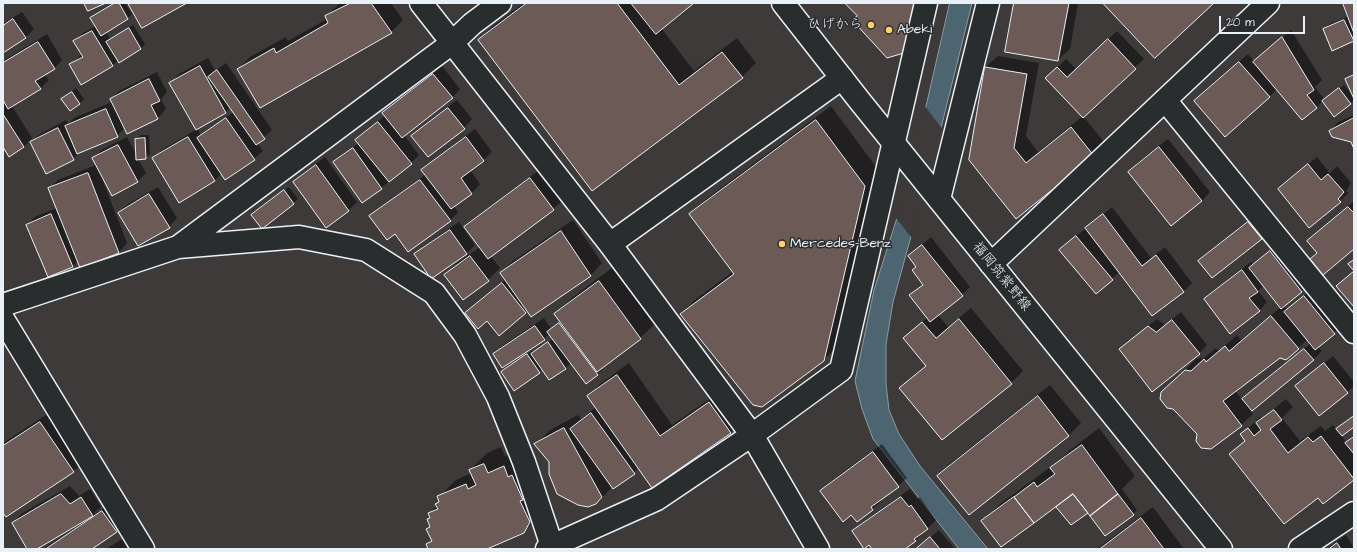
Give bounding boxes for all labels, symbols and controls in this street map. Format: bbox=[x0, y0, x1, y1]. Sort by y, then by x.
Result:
scale bar bbox=[1221, 8, 1307, 34]
text: 20 m bbox=[1226, 14, 1255, 31]
place label: ひげから bbox=[807, 17, 863, 33]
marker: ひげから bbox=[866, 20, 876, 30]
place label: Abeki bbox=[897, 22, 932, 38]
marker: Abeki bbox=[884, 25, 894, 35]
place label: Mercedes-Benz bbox=[790, 236, 891, 252]
marker: Mercedes-Benz bbox=[777, 239, 787, 249]
street label: 福岡筑紫野線 bbox=[968, 239, 1034, 315]

